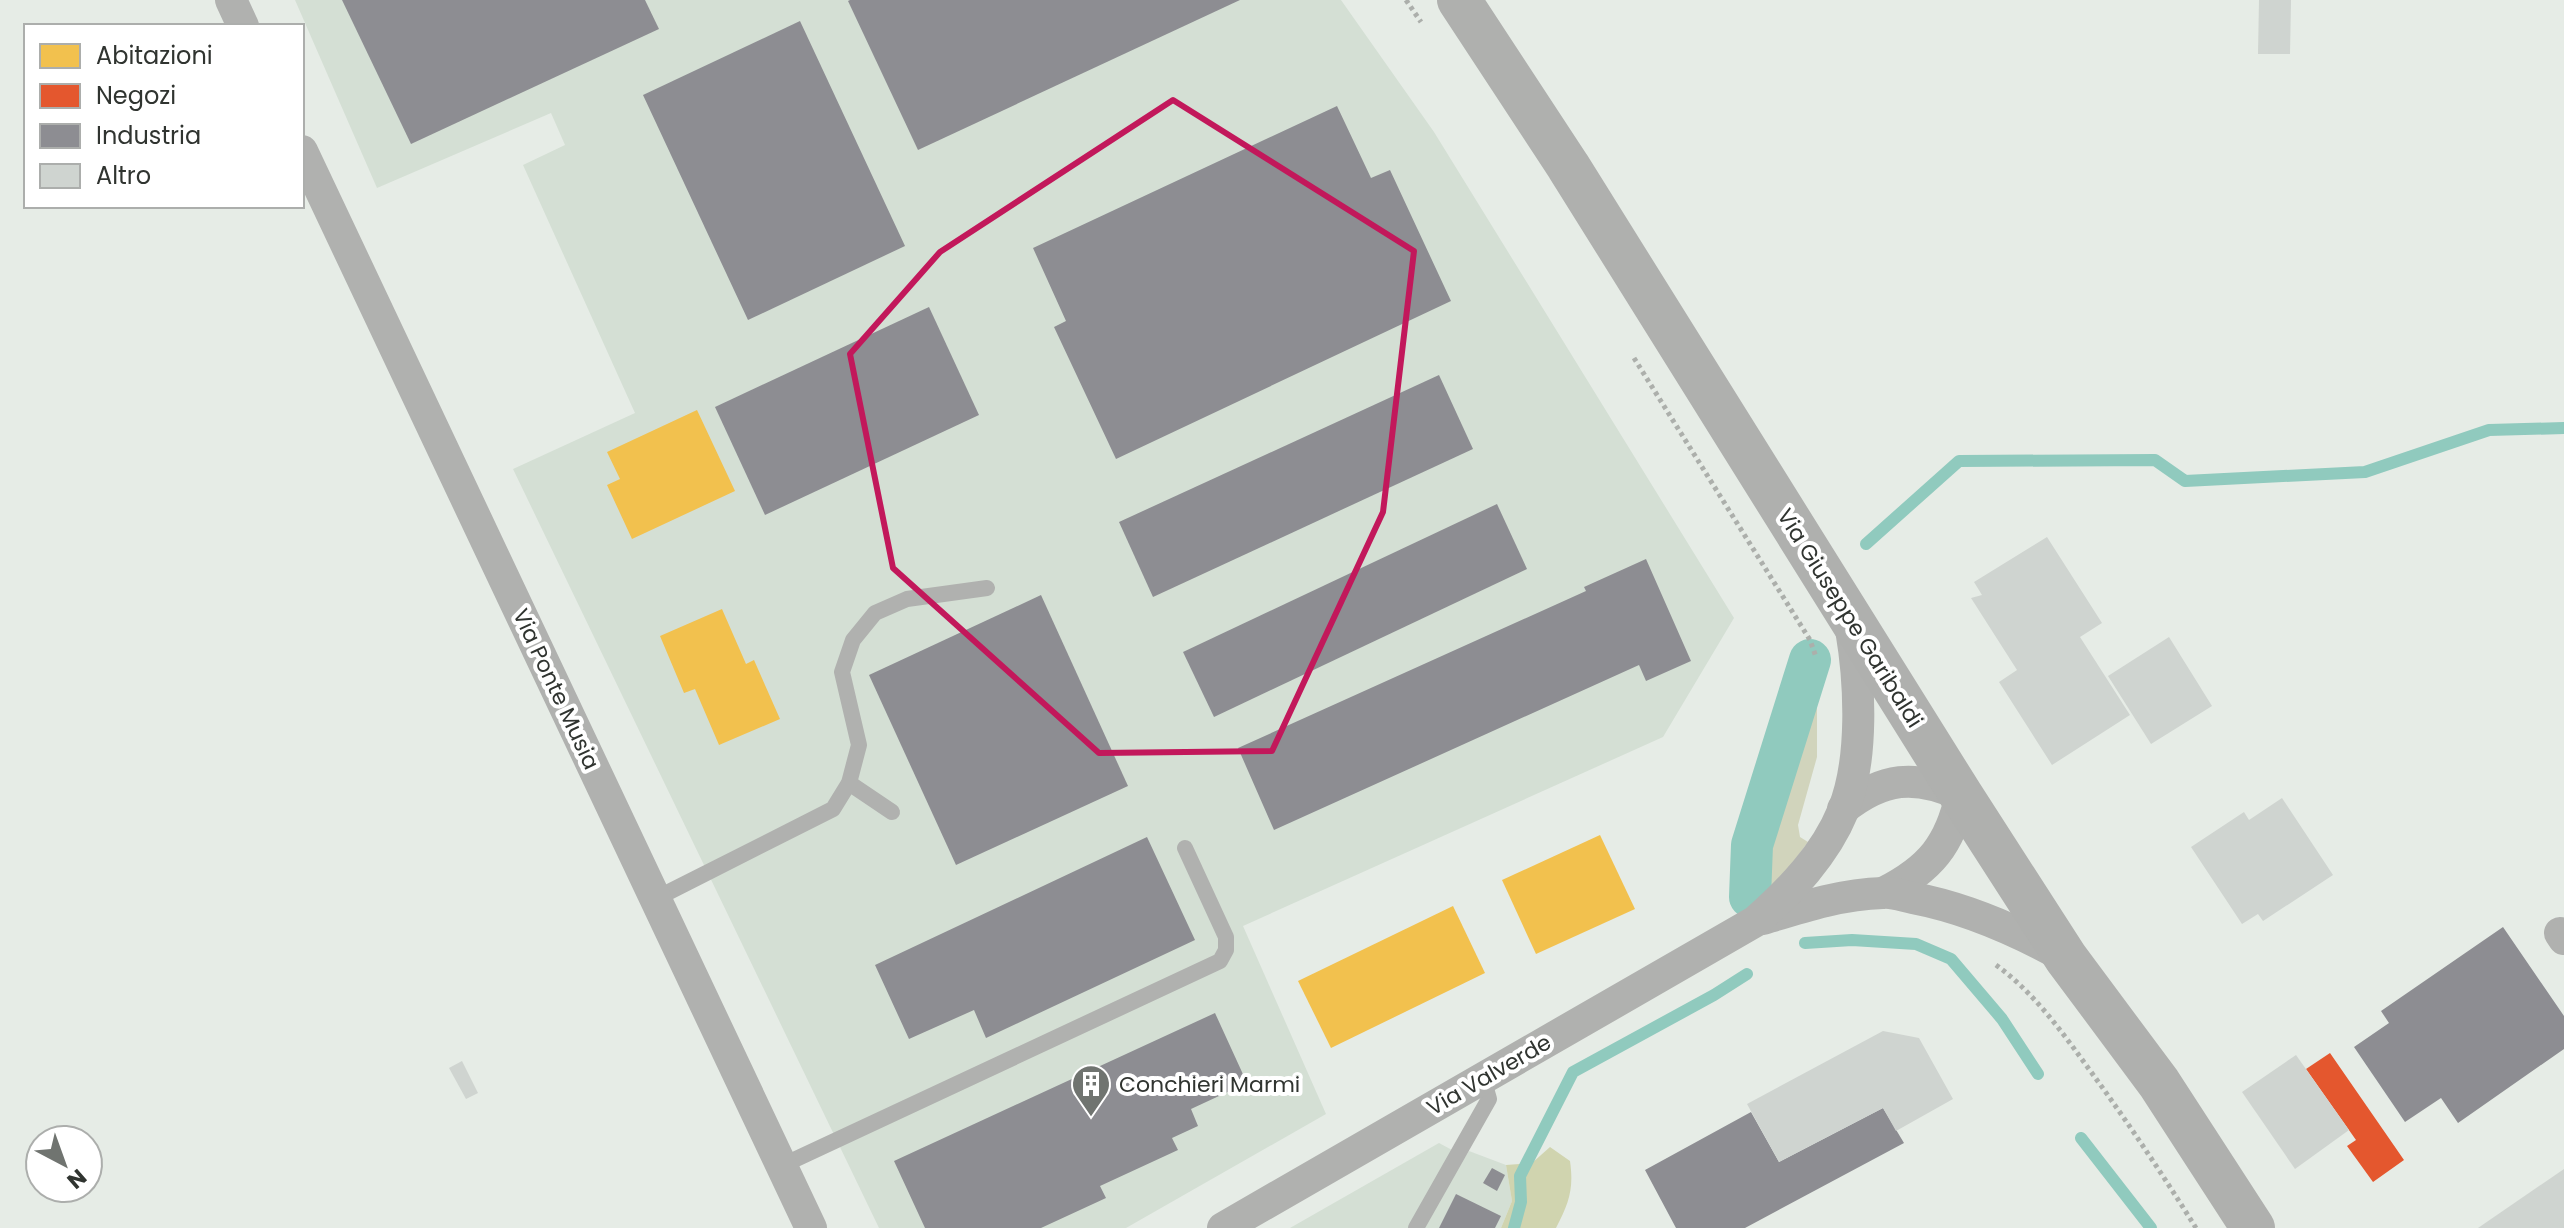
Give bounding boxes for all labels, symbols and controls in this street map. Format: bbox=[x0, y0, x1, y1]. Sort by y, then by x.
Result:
legend bbox=[24, 24, 304, 208]
text: Abitazioni bbox=[96, 39, 213, 72]
text: Negozi bbox=[96, 79, 176, 112]
text: Industria bbox=[96, 119, 201, 152]
text: Altro bbox=[96, 159, 151, 192]
street label: Via Giuseppe Garibaldi bbox=[1770, 502, 1930, 734]
street label: Via Ponte Musia bbox=[505, 603, 607, 775]
street label: Via Valverde bbox=[1421, 1027, 1557, 1123]
building icon: Conchieri Marmi bbox=[1070, 1063, 1112, 1118]
place label: Conchieri Marmi bbox=[1119, 1069, 1300, 1100]
north arrow bbox=[24, 1124, 104, 1204]
text: N bbox=[60, 1162, 93, 1196]

